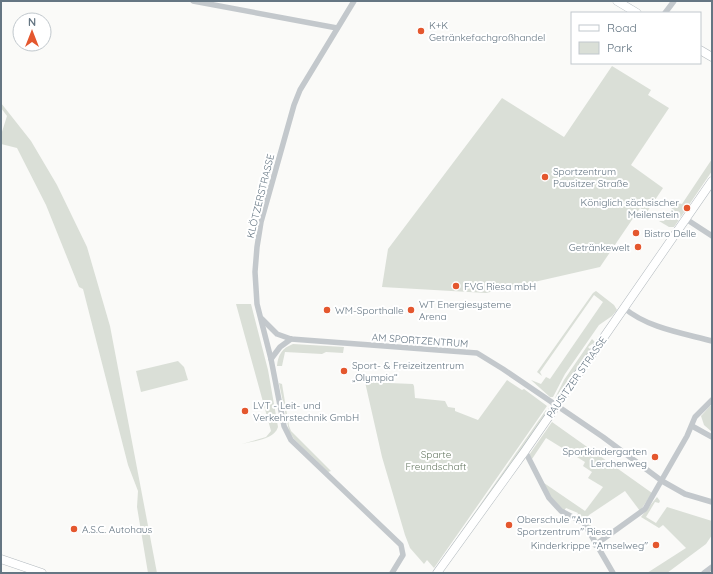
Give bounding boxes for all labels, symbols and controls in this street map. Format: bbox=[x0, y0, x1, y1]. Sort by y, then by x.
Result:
north arrow bbox=[12, 12, 52, 52]
legend bbox=[571, 12, 701, 64]
text: N bbox=[28, 15, 36, 29]
place label: K+K Getränkefachgroßhandel bbox=[429, 19, 545, 44]
text: Road bbox=[607, 20, 637, 35]
marker: K+K Getränkefachgroßhandel bbox=[416, 26, 426, 36]
text: Park bbox=[607, 40, 632, 55]
street label: KLÖTZERSTRASSE bbox=[244, 152, 277, 240]
place label: Sportzentrum Pausitzer Straße bbox=[553, 165, 629, 190]
marker: Sportzentrum Pausitzer Straße bbox=[540, 172, 550, 182]
place label: Königlich sächsischer Meilenstein bbox=[580, 196, 679, 221]
marker: Königlich sächsischer Meilenstein bbox=[682, 203, 692, 213]
place label: Bistro Delle bbox=[644, 227, 697, 240]
marker: Bistro Delle bbox=[631, 228, 641, 238]
place label: Getränkewelt bbox=[569, 241, 631, 254]
marker: Getränkewelt bbox=[633, 242, 643, 252]
place label: FVG Riesa mbH bbox=[464, 280, 536, 293]
marker: FVG Riesa mbH bbox=[451, 281, 461, 291]
place label: WT Energiesysteme Arena bbox=[419, 298, 511, 323]
place label: WM-Sporthalle bbox=[335, 304, 404, 317]
marker: WM-Sporthalle bbox=[322, 305, 332, 315]
marker: WT Energiesysteme Arena bbox=[406, 305, 416, 315]
street label: AM SPORTZENTRUM bbox=[371, 331, 469, 350]
street label: PAUSITZER STRASSE bbox=[543, 334, 610, 421]
place label: Sport- & Freizeitzentrum „Olympia“ bbox=[352, 359, 464, 384]
marker: Sport- & Freizeitzentrum „Olympia“ bbox=[339, 366, 349, 376]
place label: LVT - Leit- und Verkehrstechnik GmbH bbox=[253, 399, 359, 424]
marker: LVT - Leit- und Verkehrstechnik GmbH bbox=[240, 406, 250, 416]
place label: Sportkindergarten Lerchenweg bbox=[562, 445, 647, 470]
park label: Sparte Freundschaft bbox=[405, 448, 467, 473]
marker: Sportkindergarten Lerchenweg bbox=[650, 452, 660, 462]
place label: Oberschule "Am Sportzentrum" Riesa bbox=[517, 513, 612, 538]
marker: Oberschule "Am Sportzentrum" Riesa bbox=[504, 520, 514, 530]
place label: A.S.C. Autohaus bbox=[82, 523, 153, 536]
marker: A.S.C. Autohaus bbox=[69, 524, 79, 534]
place label: Kinderkrippe "Amselweg" bbox=[531, 539, 648, 552]
marker: Kinderkrippe "Amselweg" bbox=[651, 540, 661, 550]

